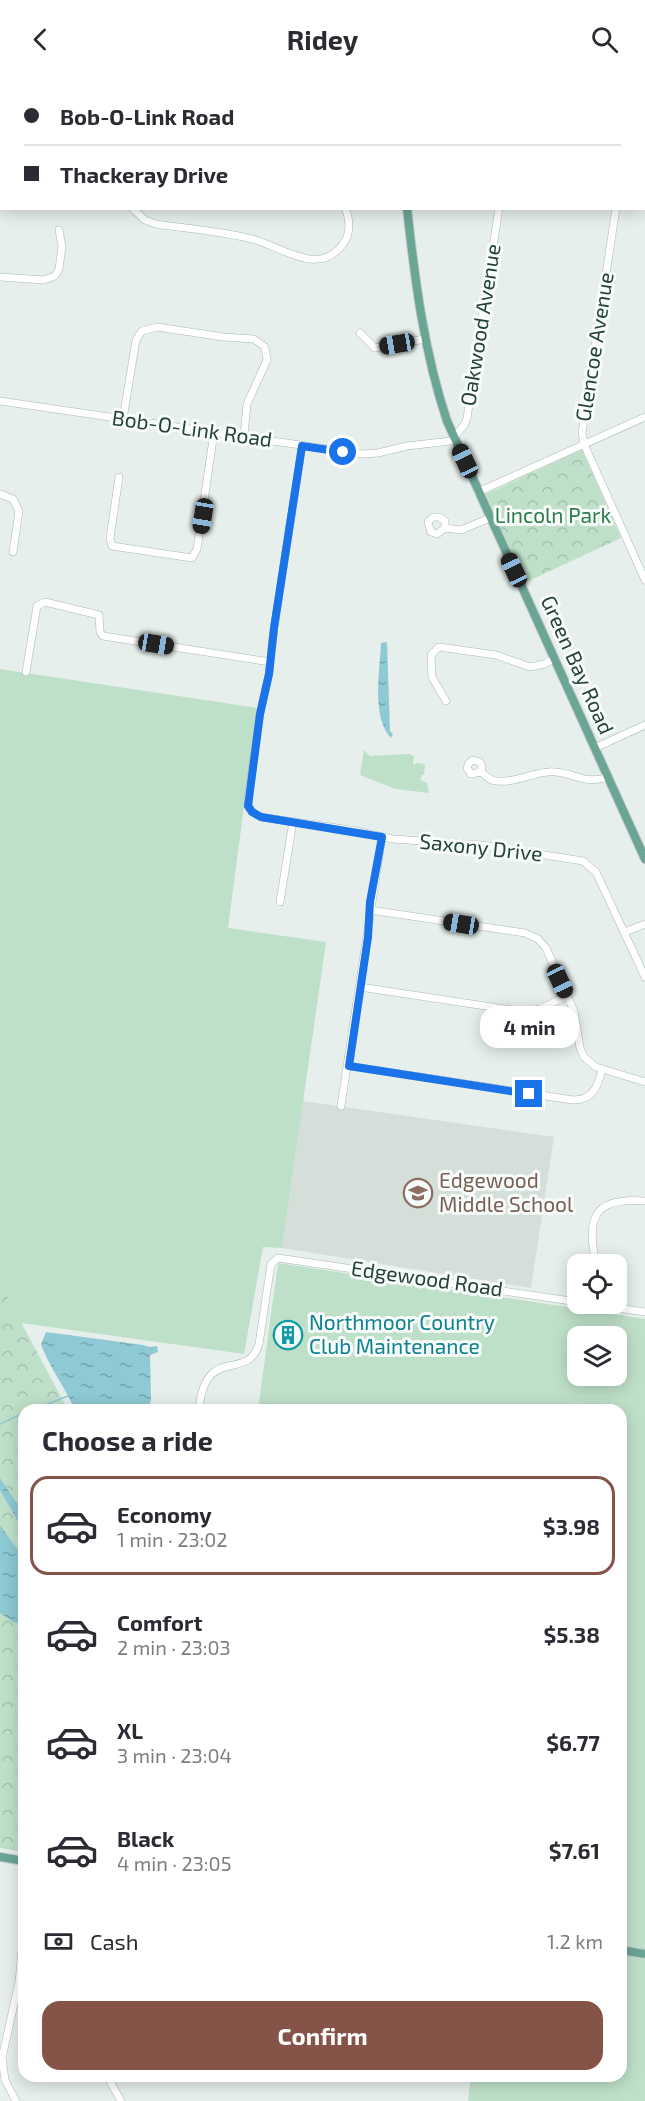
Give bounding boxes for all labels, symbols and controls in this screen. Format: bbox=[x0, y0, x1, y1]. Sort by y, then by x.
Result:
icon: back bbox=[24, 23, 57, 56]
text: Ridey bbox=[287, 23, 358, 55]
icon: search bbox=[588, 23, 621, 56]
text: Bob-O-Link Road bbox=[60, 103, 234, 129]
text: Thackeray Drive bbox=[60, 161, 228, 187]
street label: Oakwood Avenue bbox=[454, 242, 505, 408]
street label: Glencoe Avenue bbox=[569, 270, 618, 423]
car bbox=[378, 332, 416, 356]
street label: Bob-O-Link Road bbox=[110, 404, 274, 451]
route start bbox=[329, 438, 356, 465]
car bbox=[449, 441, 481, 481]
car bbox=[191, 497, 215, 535]
park label: Lincoln Park bbox=[495, 502, 611, 527]
car bbox=[498, 550, 530, 590]
street label: Green Bay Road bbox=[537, 591, 620, 738]
car bbox=[137, 632, 175, 656]
street label: Saxony Drive bbox=[418, 828, 544, 865]
car bbox=[442, 912, 480, 936]
car bbox=[544, 961, 576, 1001]
callout: 4 min bbox=[480, 1007, 578, 1049]
text: 4 min bbox=[503, 1015, 556, 1039]
route end bbox=[515, 1080, 542, 1107]
place label: Edgewood Middle School bbox=[439, 1167, 574, 1216]
school or university icon: Edgewood Middle School bbox=[402, 1177, 434, 1209]
street label: Edgewood Road bbox=[350, 1254, 505, 1301]
map controls bbox=[567, 1254, 627, 1386]
button: locate bbox=[567, 1254, 627, 1314]
place label: Northmoor Country Club Maintenance bbox=[309, 1309, 495, 1358]
building icon: Northmoor Country Club Maintenance bbox=[272, 1319, 304, 1351]
button: layers bbox=[567, 1326, 627, 1386]
text: Choose a ride bbox=[42, 1424, 213, 1456]
icon: car bbox=[45, 1499, 99, 1553]
text: Economy bbox=[117, 1501, 212, 1527]
text: $3.98 bbox=[543, 1513, 600, 1539]
text: 1 min · 23:02 bbox=[117, 1527, 228, 1551]
icon: car bbox=[45, 1607, 99, 1661]
text: Comfort bbox=[117, 1609, 202, 1635]
text: $5.38 bbox=[544, 1621, 600, 1647]
text: 2 min · 23:03 bbox=[117, 1635, 231, 1659]
icon: car bbox=[45, 1715, 99, 1769]
text: XL bbox=[117, 1717, 143, 1743]
text: $6.77 bbox=[546, 1729, 600, 1755]
text: 3 min · 23:04 bbox=[117, 1743, 232, 1767]
icon: car bbox=[45, 1823, 99, 1877]
text: Black bbox=[117, 1825, 174, 1851]
text: $7.61 bbox=[549, 1837, 600, 1863]
text: 4 min · 23:05 bbox=[117, 1851, 231, 1875]
icon: cash bbox=[42, 1925, 75, 1958]
text: Cash bbox=[90, 1928, 139, 1954]
text: 1.2 km bbox=[547, 1929, 603, 1953]
button: Confirm bbox=[42, 2001, 603, 2070]

